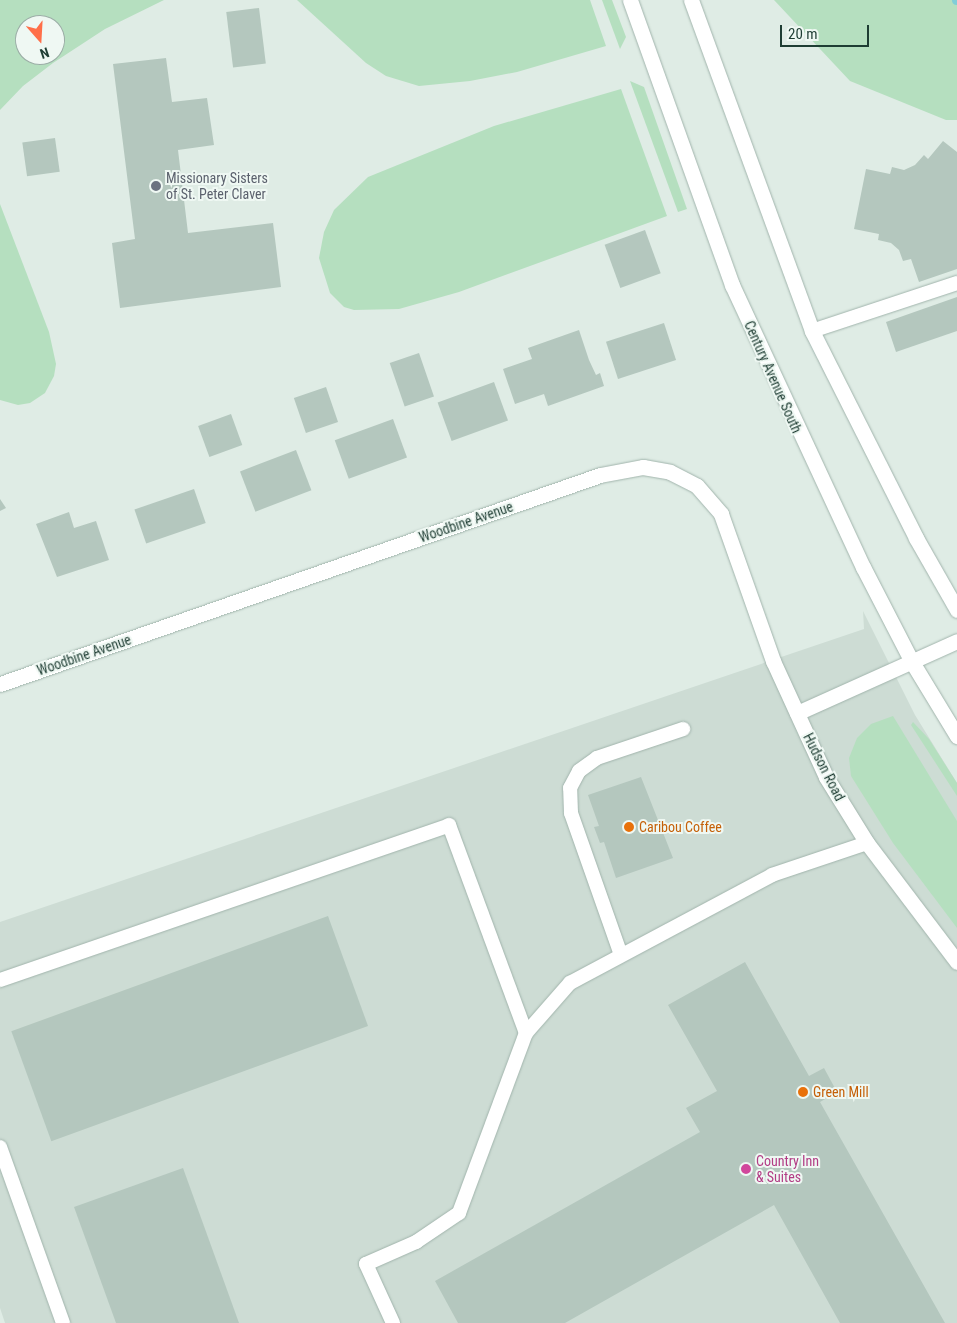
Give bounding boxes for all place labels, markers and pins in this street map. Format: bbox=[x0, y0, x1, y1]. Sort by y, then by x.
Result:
place label: Missionary Sisters of St. Peter Claver bbox=[166, 170, 268, 202]
marker: Missionary Sisters of St. Peter Claver bbox=[150, 180, 162, 192]
place label: Caribou Coffee bbox=[639, 819, 722, 835]
marker: Caribou Coffee bbox=[623, 821, 635, 833]
place label: Green Mill bbox=[813, 1084, 869, 1100]
marker: Green Mill bbox=[797, 1086, 809, 1098]
place label: Country Inn & Suites bbox=[756, 1153, 819, 1186]
marker: Country Inn & Suites bbox=[740, 1163, 752, 1175]

